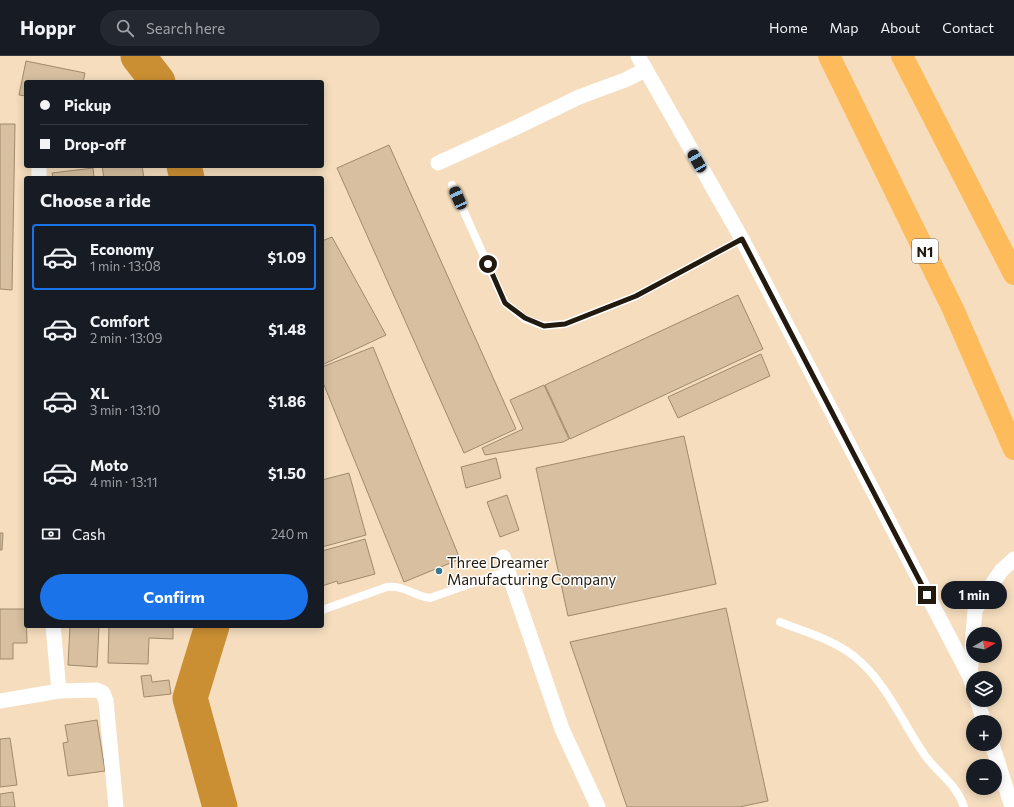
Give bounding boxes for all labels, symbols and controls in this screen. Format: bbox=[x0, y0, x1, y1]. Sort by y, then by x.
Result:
search box bbox=[100, 10, 380, 46]
text: Hoppr bbox=[20, 16, 76, 39]
icon: search bbox=[114, 17, 136, 39]
text: Search here bbox=[146, 19, 225, 37]
text: Home bbox=[769, 19, 808, 36]
text: Map bbox=[830, 19, 858, 36]
text: About bbox=[880, 19, 920, 36]
text: Contact bbox=[942, 19, 994, 36]
text: Pickup bbox=[64, 96, 111, 114]
text: Drop-off bbox=[64, 135, 126, 153]
car bbox=[686, 148, 708, 174]
car bbox=[448, 185, 468, 211]
text: Choose a ride bbox=[40, 189, 151, 211]
icon: car bbox=[42, 239, 78, 275]
road number: N1 bbox=[912, 239, 938, 263]
text: Economy bbox=[90, 240, 154, 258]
text: $1.09 bbox=[268, 248, 306, 266]
route start bbox=[479, 255, 497, 273]
text: 1 min · 13:08 bbox=[90, 258, 161, 274]
icon: car bbox=[42, 311, 78, 347]
text: Comfort bbox=[90, 312, 150, 330]
text: $1.48 bbox=[268, 320, 306, 338]
text: 2 min · 13:09 bbox=[90, 330, 162, 346]
icon: car bbox=[42, 383, 78, 419]
text: XL bbox=[90, 384, 109, 402]
text: $1.86 bbox=[268, 392, 306, 410]
text: 3 min · 13:10 bbox=[90, 402, 160, 418]
icon: car bbox=[42, 455, 78, 491]
text: Moto bbox=[90, 456, 129, 474]
text: $1.50 bbox=[268, 464, 306, 482]
text: 4 min · 13:11 bbox=[90, 474, 158, 490]
icon: cash bbox=[40, 523, 62, 545]
text: Cash bbox=[72, 525, 106, 543]
text: 240 m bbox=[271, 526, 308, 542]
place label: Three Dreamer Manufacturing Company bbox=[447, 553, 617, 588]
marker: Three Dreamer Manufacturing Company bbox=[434, 566, 444, 576]
button: Confirm bbox=[40, 574, 308, 620]
callout: 1 min bbox=[941, 581, 1007, 609]
route end bbox=[918, 586, 936, 604]
text: 1 min bbox=[959, 587, 989, 603]
north arrow bbox=[966, 627, 1002, 663]
map controls bbox=[966, 627, 1002, 795]
button: layers bbox=[966, 671, 1002, 707]
button: + bbox=[966, 715, 1002, 751]
button: − bbox=[966, 759, 1002, 795]

